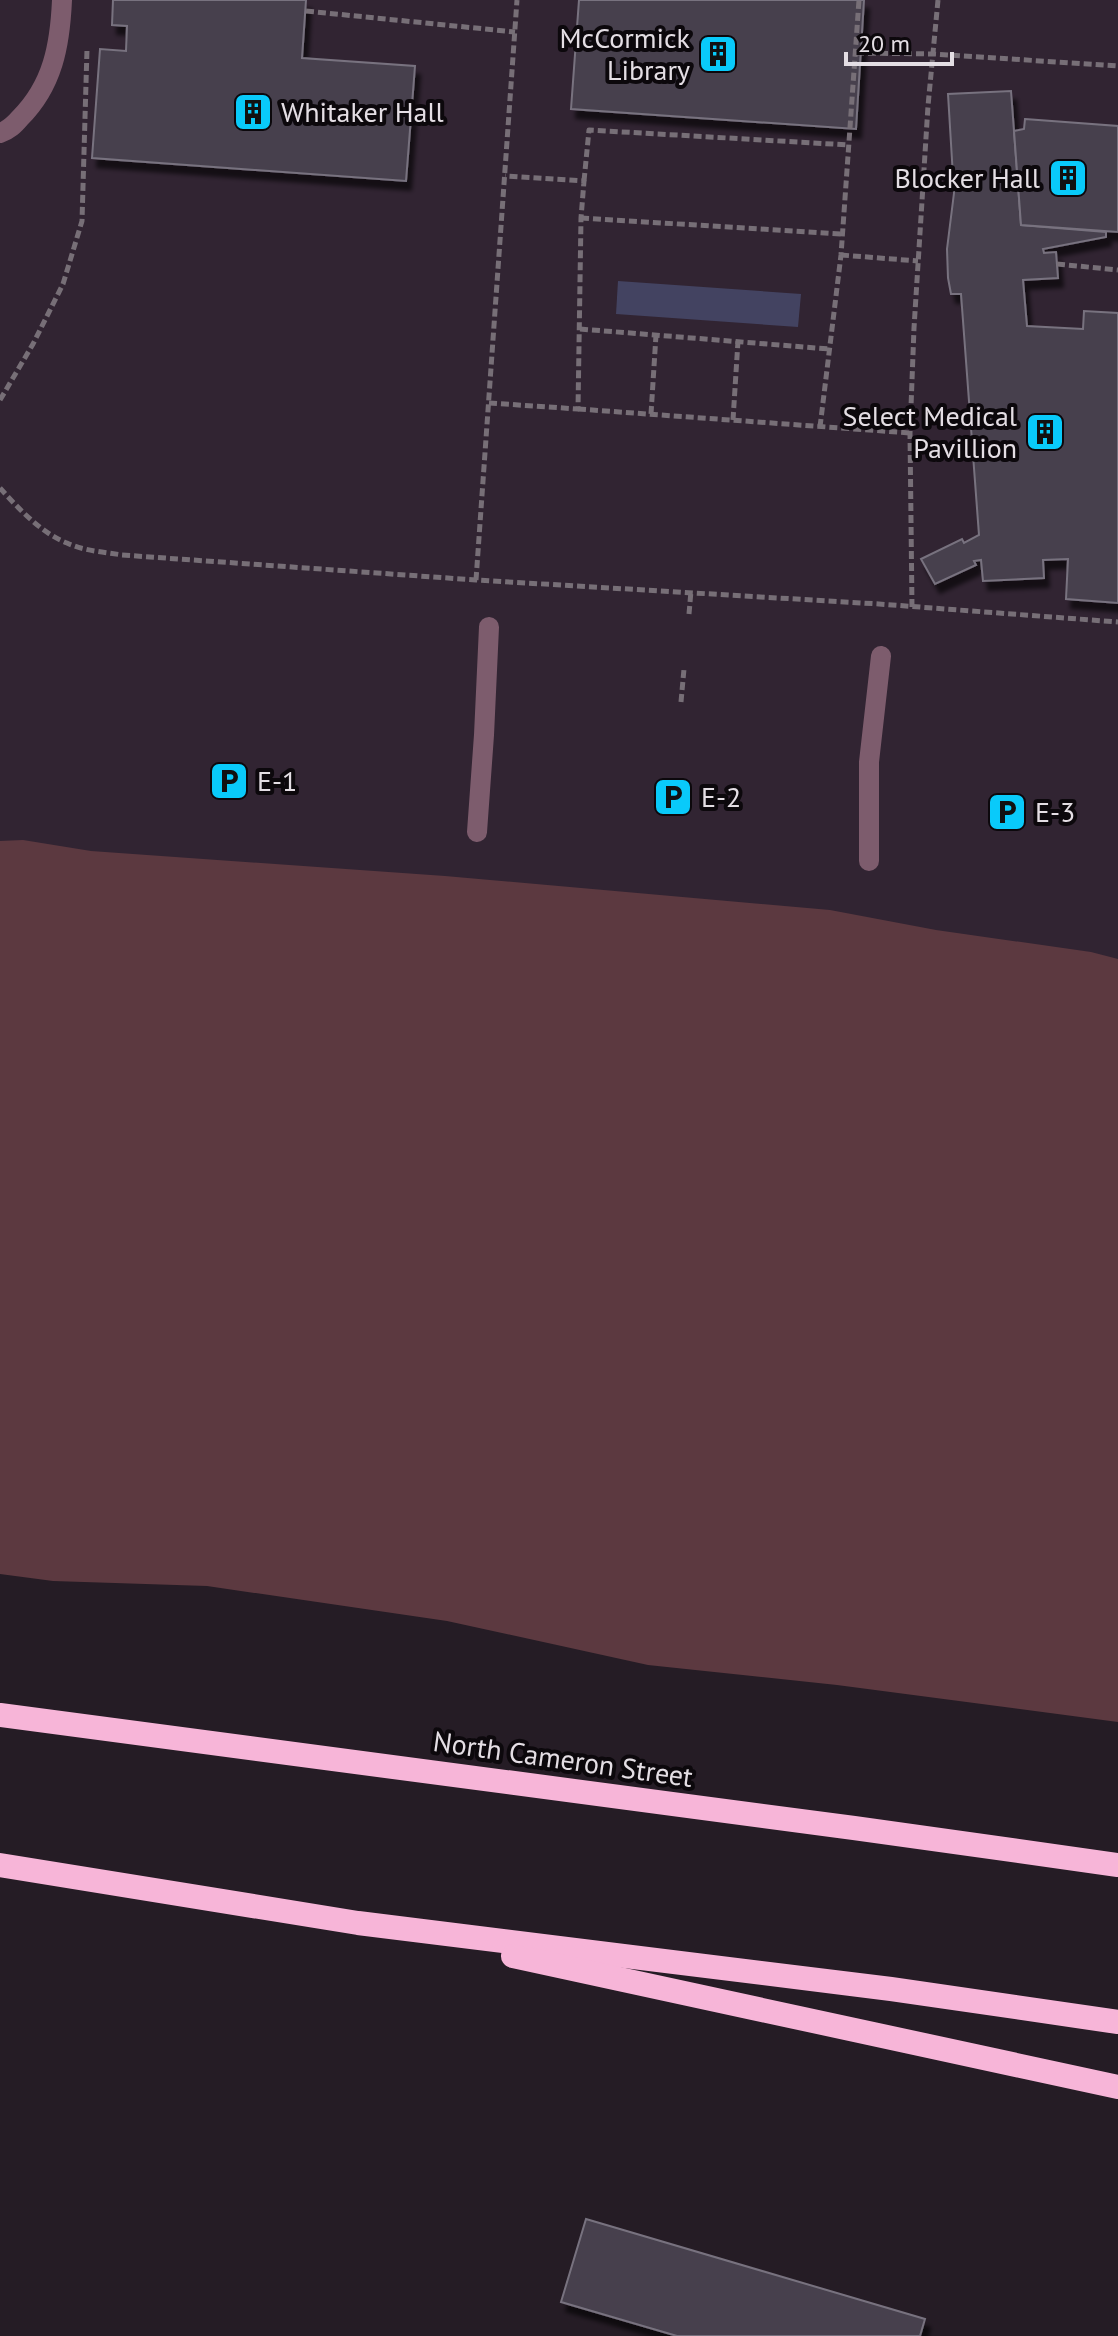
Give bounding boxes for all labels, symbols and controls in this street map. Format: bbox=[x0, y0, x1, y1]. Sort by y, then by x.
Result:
scale bar bbox=[846, 16, 952, 66]
place label: McCormick Library bbox=[559, 19, 691, 88]
text: 20 m bbox=[858, 28, 910, 59]
building icon: McCormick Library bbox=[697, 33, 739, 75]
building icon: Whitaker Hall bbox=[232, 91, 274, 133]
place label: Whitaker Hall bbox=[281, 93, 444, 130]
building icon: Blocker Hall bbox=[1047, 157, 1089, 199]
place label: Blocker Hall bbox=[894, 159, 1040, 196]
place label: Select Medical Pavillion bbox=[843, 397, 1017, 466]
building icon: Select Medical Pavillion bbox=[1024, 411, 1066, 453]
parking icon: E-1 bbox=[208, 760, 250, 802]
place label: E-1 bbox=[257, 762, 297, 799]
parking icon: E-2 bbox=[652, 776, 694, 818]
place label: E-2 bbox=[701, 778, 741, 815]
parking icon: E-3 bbox=[986, 791, 1028, 833]
place label: E-3 bbox=[1035, 793, 1075, 830]
street label: North Cameron Street bbox=[431, 1722, 696, 1795]

